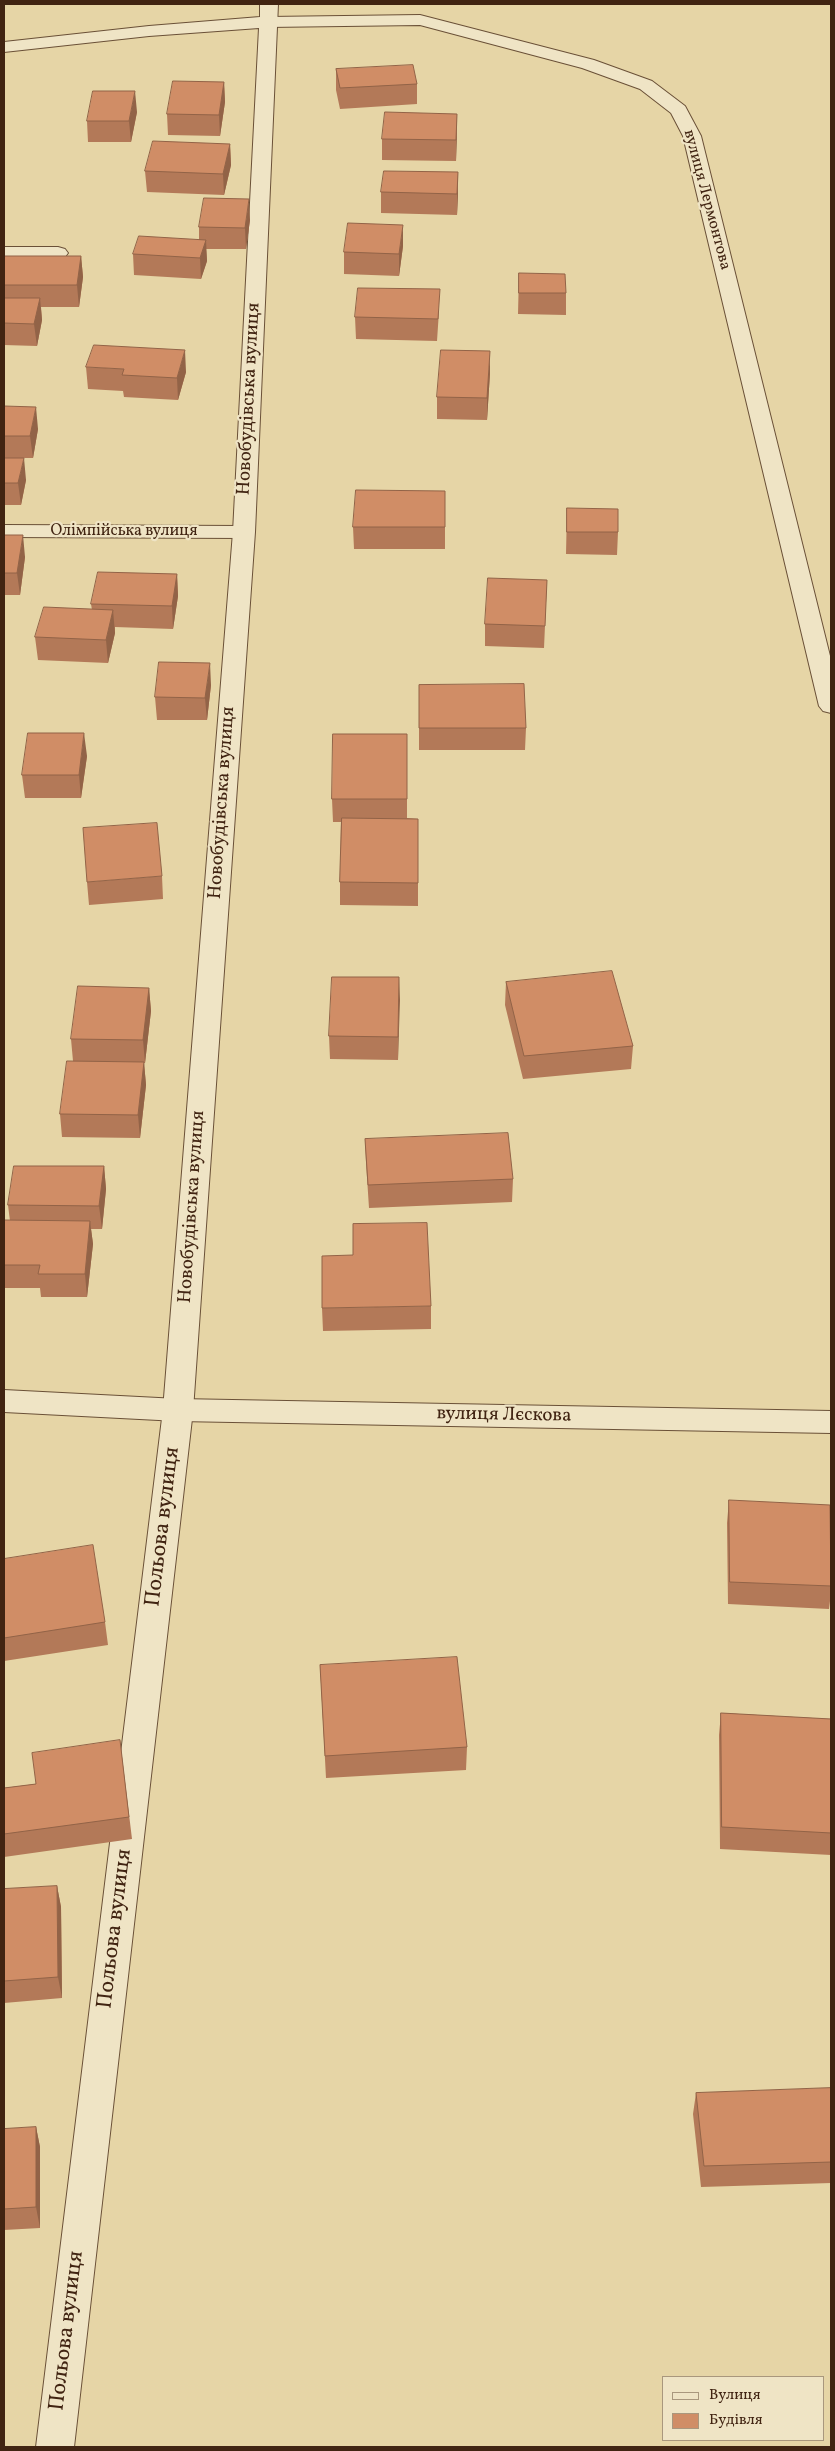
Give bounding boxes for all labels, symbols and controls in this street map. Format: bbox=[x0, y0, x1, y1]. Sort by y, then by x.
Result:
street label: вулиця Лермонтова bbox=[678, 128, 734, 272]
street label: Новобудівська вулиця bbox=[234, 302, 266, 496]
street label: Олімпійська вулиця bbox=[50, 522, 198, 542]
street label: Новобудівська вулиця bbox=[205, 706, 241, 900]
street label: Новобудівська вулиця bbox=[175, 1110, 211, 1304]
street label: вулиця Лєскова bbox=[436, 1403, 572, 1429]
street label: Польова вулиця bbox=[141, 1446, 187, 1608]
street label: Польова вулиця bbox=[93, 1848, 139, 2010]
street label: Польова вулиця bbox=[45, 2250, 91, 2412]
legend bbox=[662, 2376, 825, 2441]
text: Вулиця bbox=[709, 2385, 760, 2406]
text: Будівля bbox=[709, 2410, 763, 2431]

